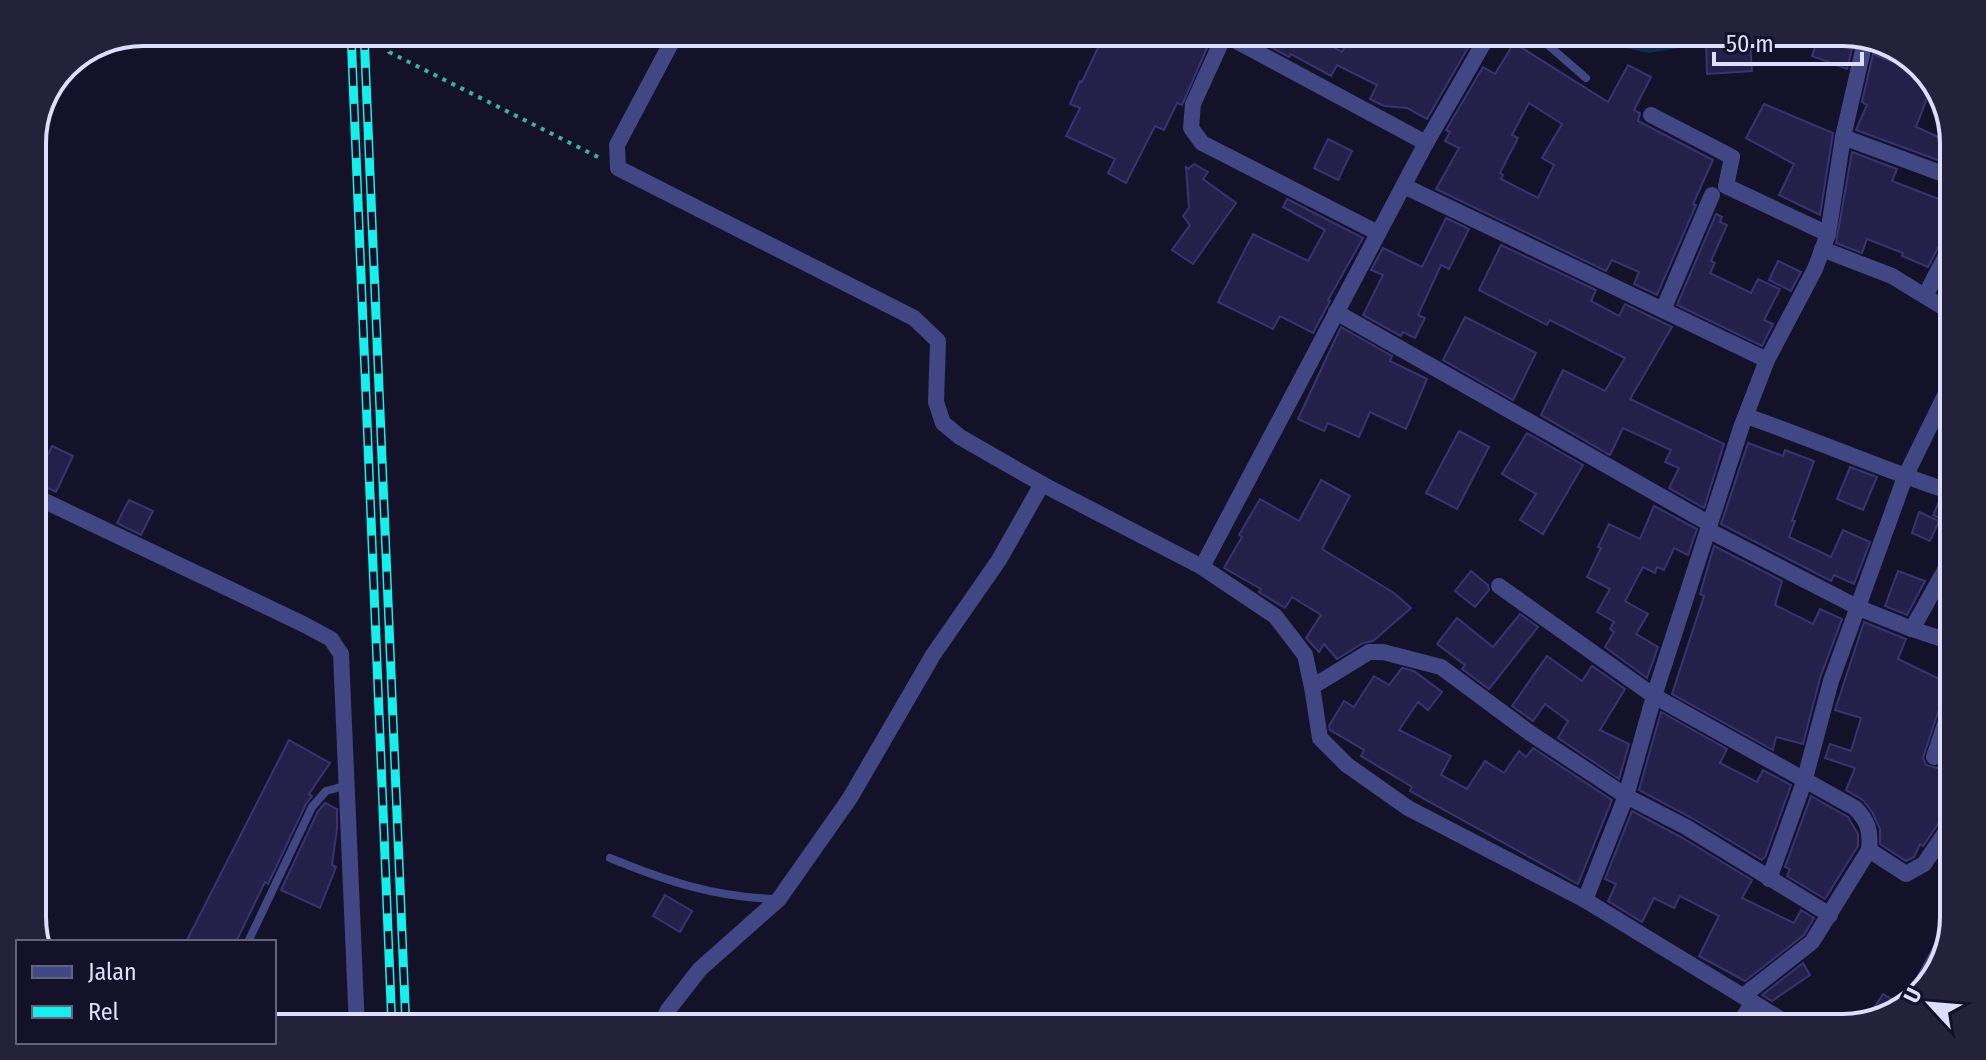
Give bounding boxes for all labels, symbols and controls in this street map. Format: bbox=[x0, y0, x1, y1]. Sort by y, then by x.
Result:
scale bar bbox=[1714, 16, 1862, 66]
text: 50 m bbox=[1726, 30, 1774, 58]
legend bbox=[16, 940, 276, 1044]
text: Jalan bbox=[88, 958, 137, 986]
north arrow bbox=[1890, 964, 1970, 1044]
text: U bbox=[1898, 984, 1927, 1007]
text: Rel bbox=[88, 998, 119, 1026]

